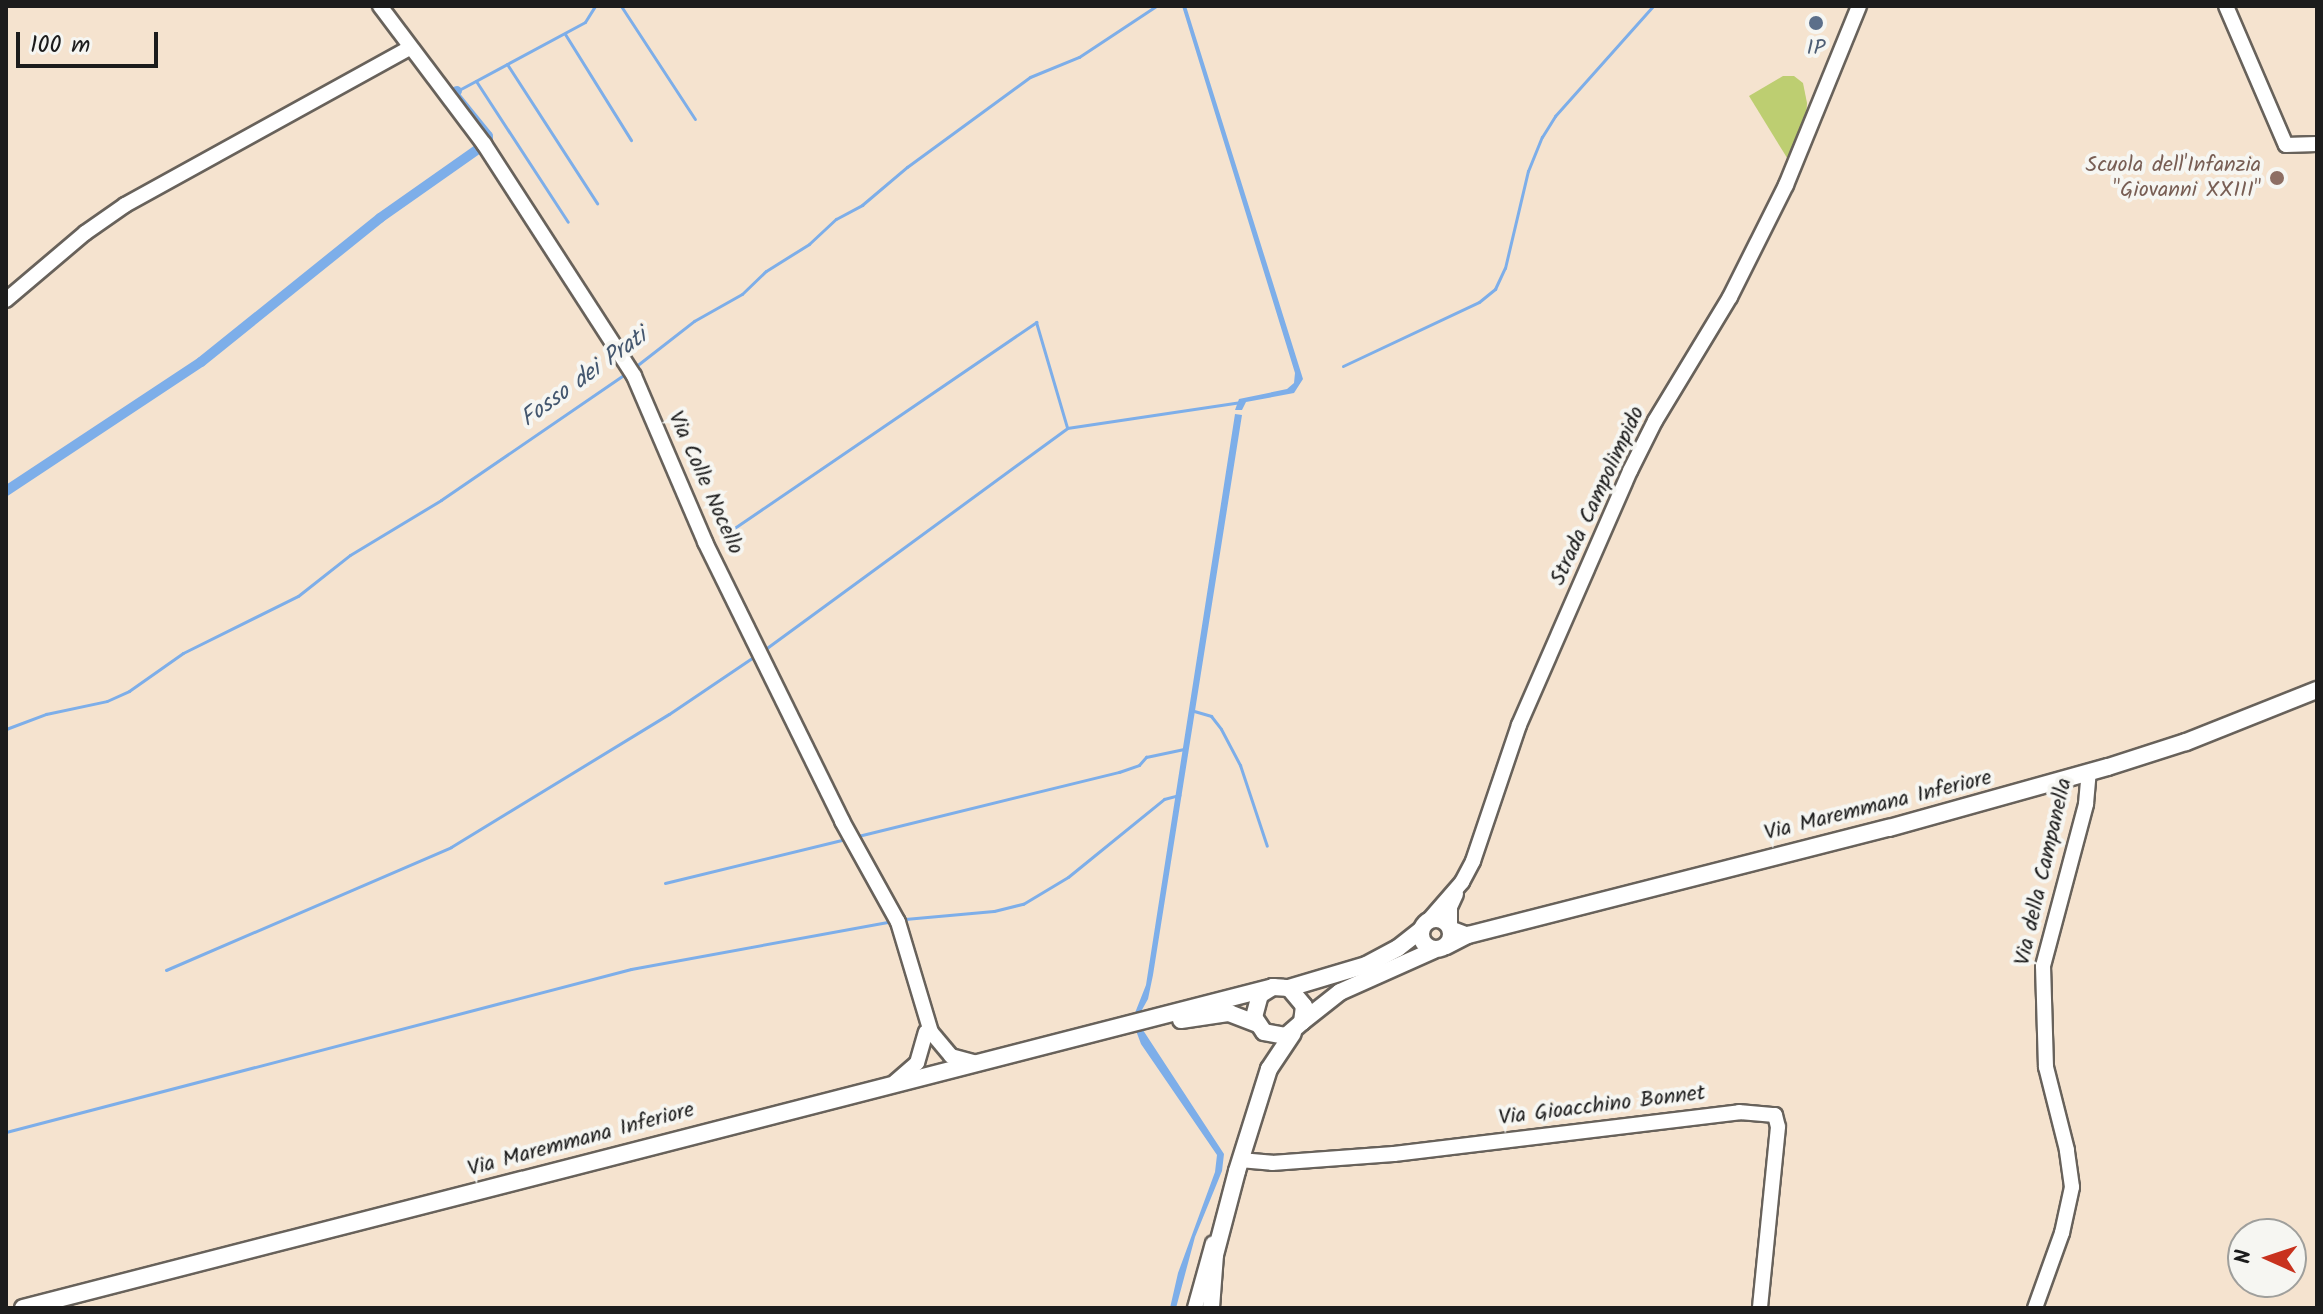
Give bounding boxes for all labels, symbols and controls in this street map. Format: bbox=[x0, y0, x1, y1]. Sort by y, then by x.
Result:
marker: IP bbox=[1807, 14, 1825, 32]
scale bar bbox=[20, 16, 162, 66]
text: 100 m bbox=[30, 26, 90, 65]
place label: IP bbox=[1807, 36, 1825, 62]
place label: Scuola dell'Infanzia "Giovanni XXIII" bbox=[2086, 152, 2261, 204]
marker: Scuola dell'Infanzia "Giovanni XXIII" bbox=[2268, 169, 2286, 187]
water label: Fosso dei Prati bbox=[515, 322, 653, 434]
street label: Strada Campolimpido bbox=[1545, 402, 1651, 590]
street label: Via Colle Nocello bbox=[662, 407, 748, 559]
street label: Via Maremmana Inferiore bbox=[1762, 765, 1994, 847]
street label: Via della Campanella bbox=[2010, 776, 2078, 968]
street label: Via Gioacchino Bonnet bbox=[1497, 1080, 1707, 1132]
street label: Via Maremmana Inferiore bbox=[465, 1097, 697, 1183]
north arrow bbox=[2227, 1218, 2307, 1298]
text: N bbox=[2227, 1249, 2262, 1265]

